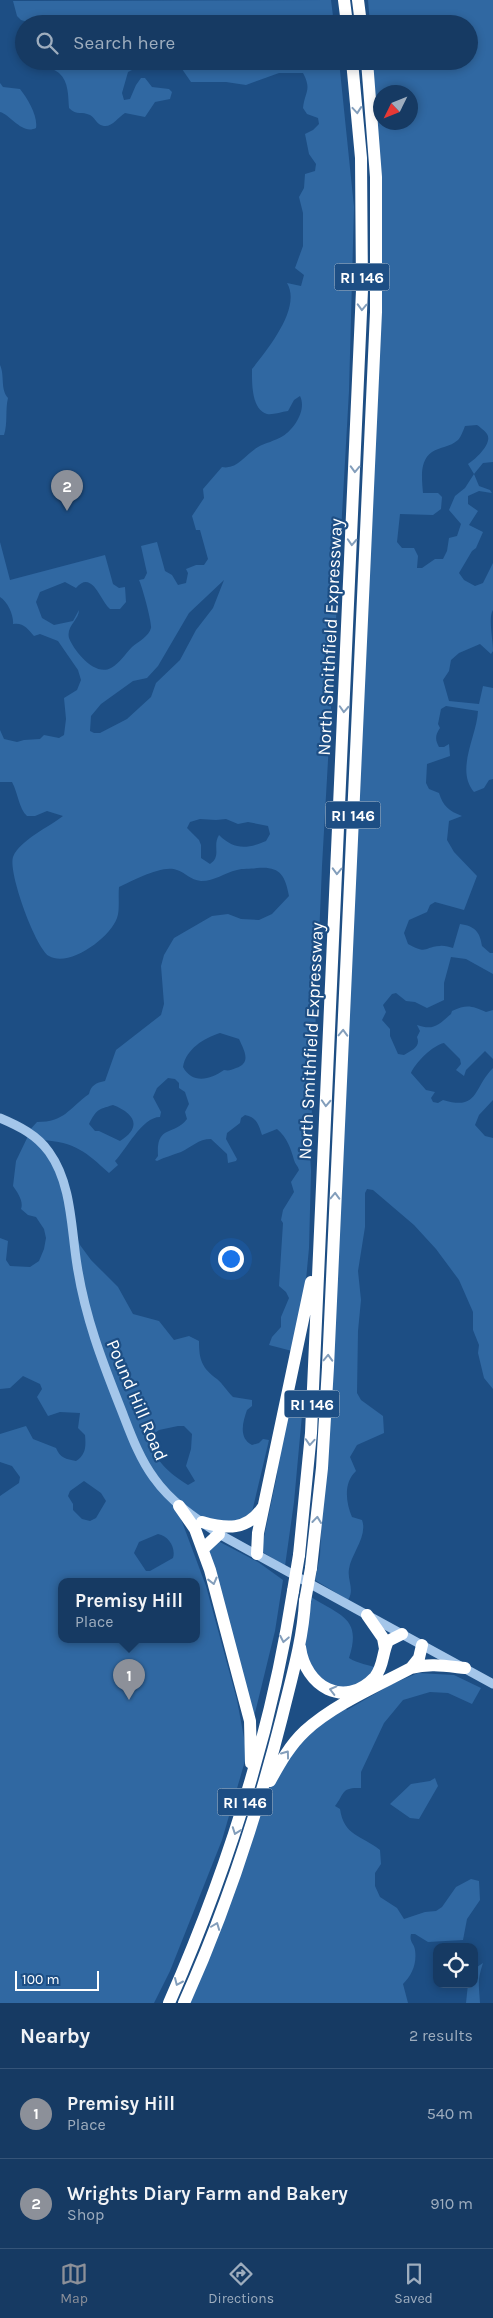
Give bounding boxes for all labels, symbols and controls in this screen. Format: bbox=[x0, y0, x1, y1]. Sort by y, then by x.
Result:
search box bbox=[15, 15, 478, 70]
icon: search bbox=[33, 29, 61, 57]
text: Search here bbox=[73, 32, 175, 54]
north arrow bbox=[373, 85, 418, 130]
one-way arrow bbox=[351, 106, 362, 114]
road number: RI 146 bbox=[334, 264, 390, 290]
one-way arrow bbox=[357, 304, 367, 311]
one-way arrow bbox=[350, 466, 360, 474]
pin: 2 bbox=[51, 470, 83, 511]
street label: North Smithfield Expressway bbox=[313, 517, 347, 756]
one-way arrow bbox=[346, 539, 357, 547]
one-way arrow bbox=[338, 705, 349, 713]
road number: RI 146 bbox=[326, 802, 380, 828]
one-way arrow bbox=[332, 867, 343, 875]
street label: North Smithfield Expressway bbox=[294, 921, 328, 1160]
one-way arrow bbox=[338, 1029, 348, 1037]
one-way arrow bbox=[320, 1100, 331, 1108]
one-way arrow bbox=[329, 1191, 340, 1199]
your location bbox=[218, 1246, 244, 1272]
street label: Pound Hill Road bbox=[102, 1336, 172, 1464]
one-way arrow bbox=[323, 1354, 333, 1362]
road number: RI 146 bbox=[284, 1390, 340, 1418]
one-way arrow bbox=[305, 1438, 316, 1446]
one-way arrow bbox=[311, 1516, 322, 1524]
one-way arrow bbox=[207, 1577, 218, 1586]
popup bbox=[58, 1578, 200, 1643]
text: Premisy Hill bbox=[75, 1590, 183, 1612]
text: Place bbox=[75, 1612, 114, 1631]
one-way arrow bbox=[279, 1635, 290, 1644]
pin: 1 bbox=[113, 1659, 145, 1700]
one-way arrow bbox=[328, 1685, 337, 1696]
one-way arrow bbox=[280, 1750, 289, 1760]
road number: RI 146 bbox=[218, 1788, 272, 1815]
one-way arrow bbox=[232, 1826, 242, 1834]
one-way arrow bbox=[210, 1922, 220, 1931]
map controls bbox=[433, 1943, 478, 1988]
button: locate bbox=[433, 1943, 478, 1988]
scale bar bbox=[15, 1968, 99, 1991]
text: 100 m bbox=[22, 1971, 60, 1988]
one-way arrow bbox=[173, 1977, 184, 1986]
text: Nearby bbox=[20, 2024, 90, 2048]
text: 2 results bbox=[409, 2026, 473, 2045]
text: Premisy Hill bbox=[67, 2093, 175, 2115]
text: 1 bbox=[33, 2104, 39, 2123]
text: 540 m bbox=[427, 2104, 473, 2123]
text: Place bbox=[67, 2115, 106, 2134]
text: Wrights Diary Farm and Bakery bbox=[67, 2183, 348, 2205]
text: 2 bbox=[31, 2194, 41, 2213]
text: 910 m bbox=[430, 2194, 473, 2213]
text: Shop bbox=[67, 2205, 104, 2224]
tab: Map bbox=[60, 2260, 88, 2307]
tab: Directions bbox=[208, 2260, 274, 2307]
tab: Saved bbox=[394, 2260, 433, 2307]

